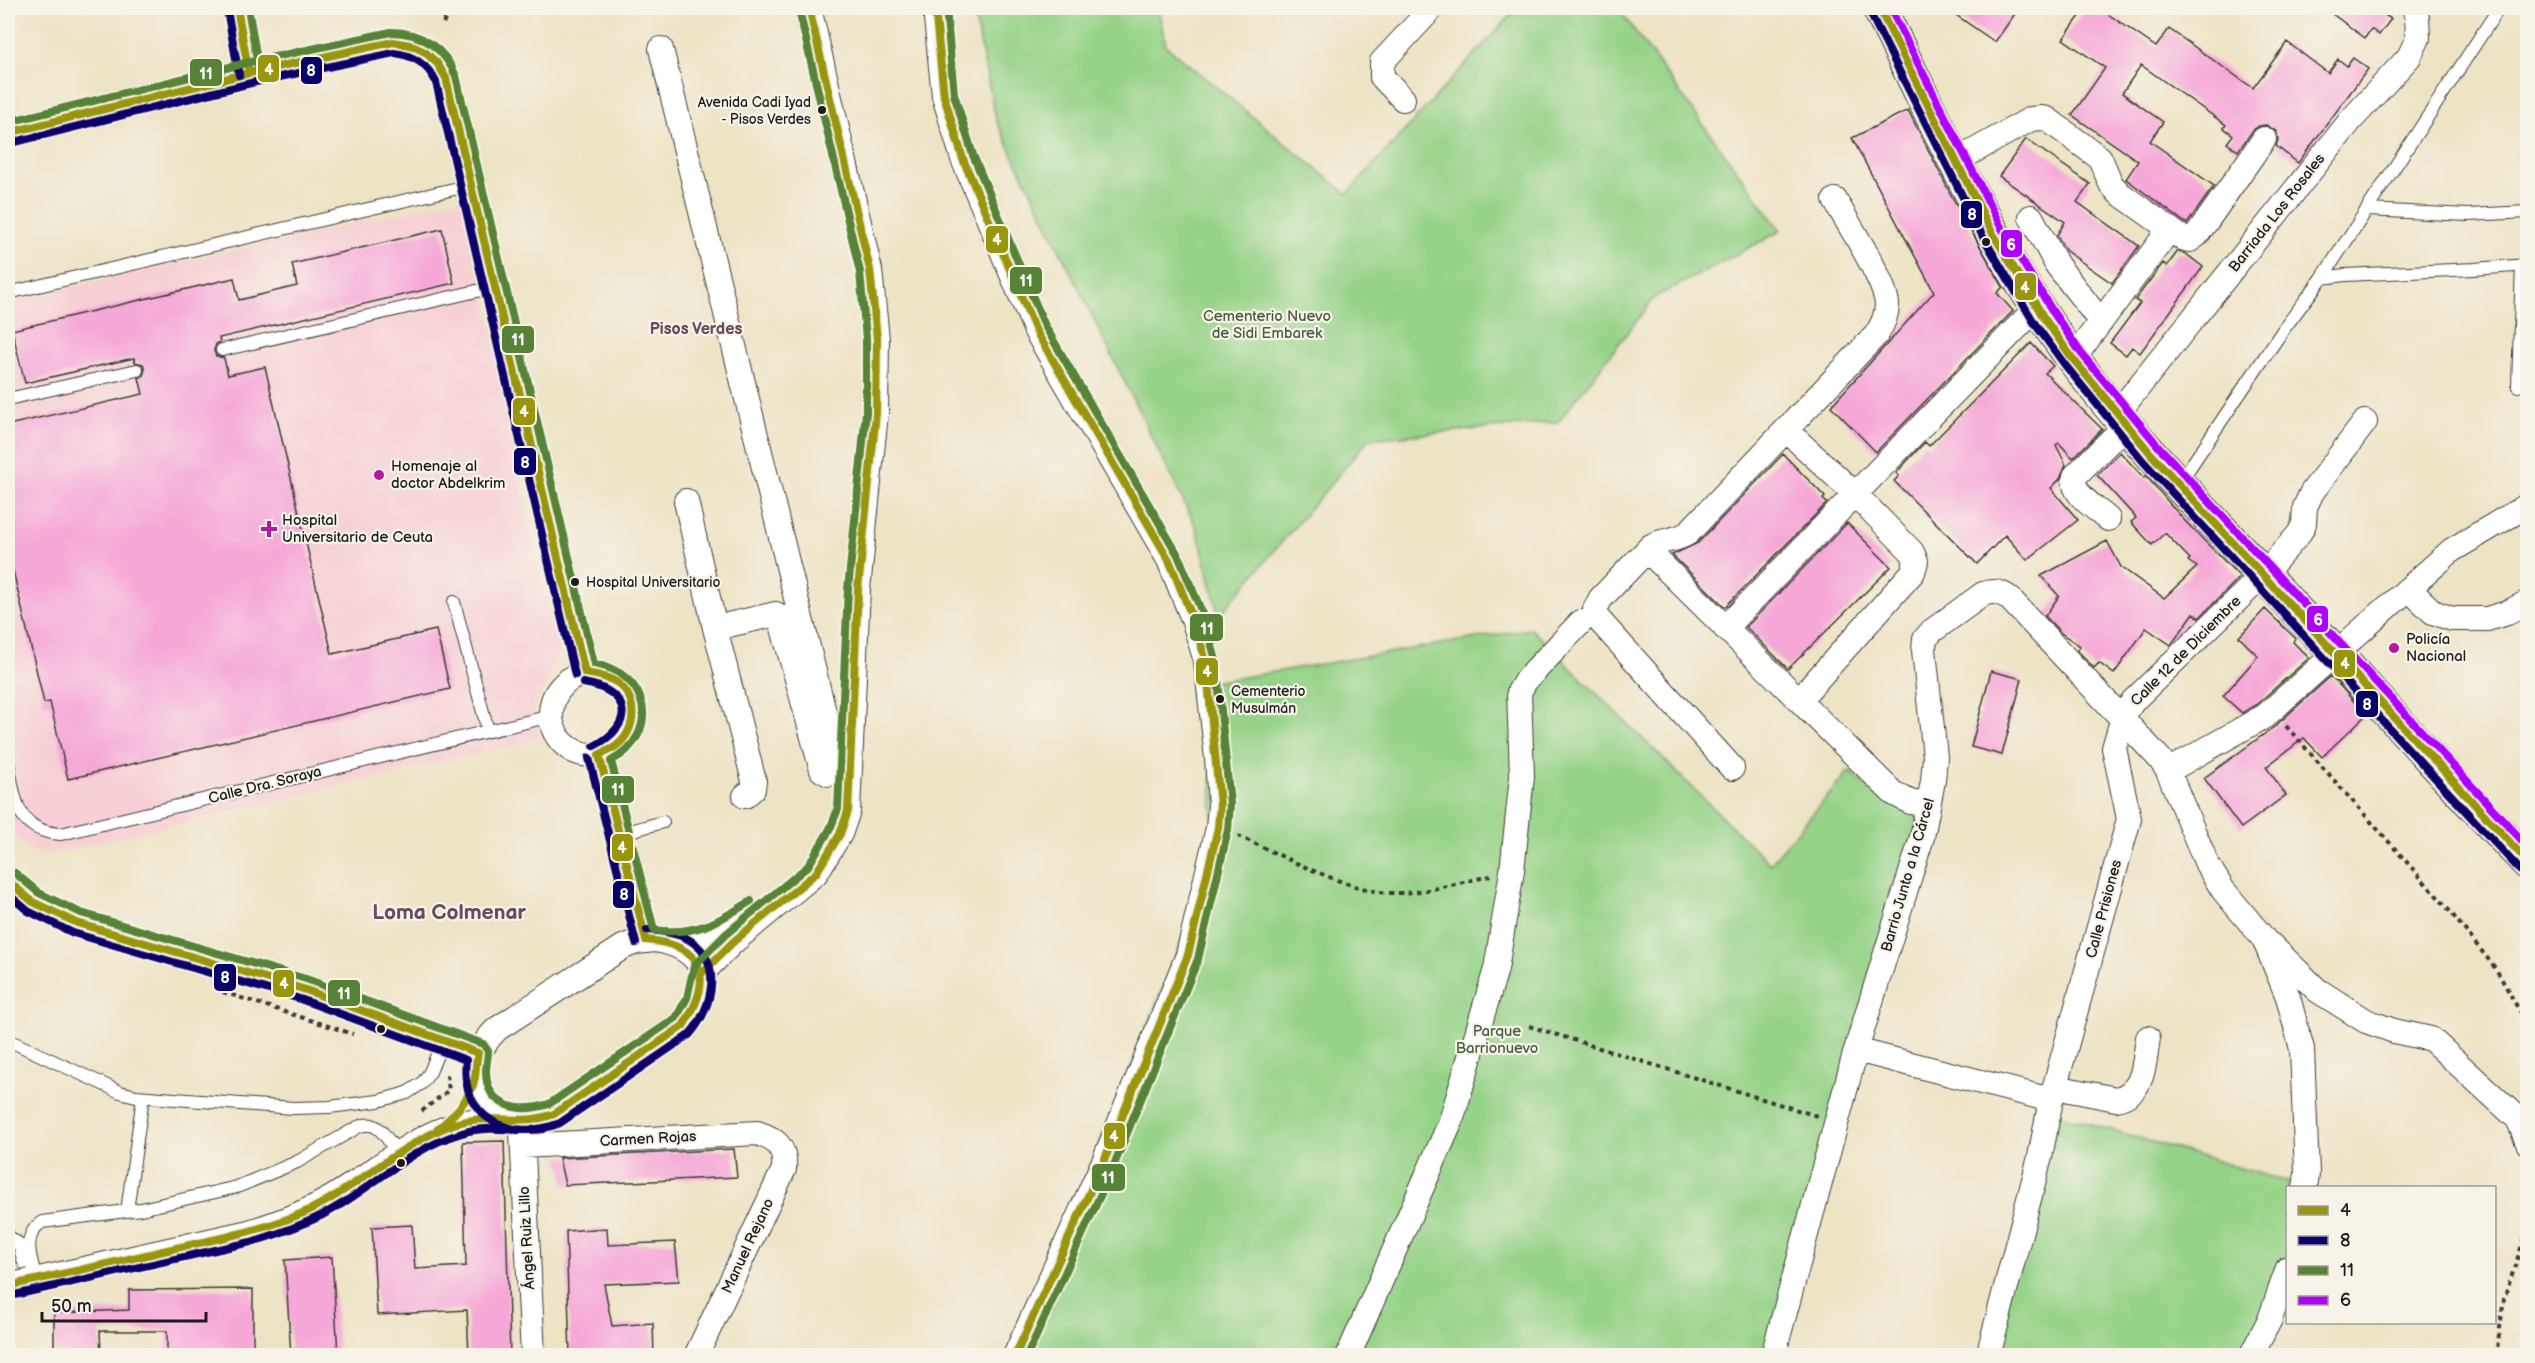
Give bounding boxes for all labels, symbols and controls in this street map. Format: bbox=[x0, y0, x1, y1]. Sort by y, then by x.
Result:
line badge: 4 bbox=[257, 54, 280, 83]
line badge: 8 bbox=[300, 56, 323, 85]
line badge: 11 bbox=[189, 58, 223, 87]
text: 4 bbox=[264, 61, 274, 80]
text: 8 bbox=[306, 62, 316, 81]
text: 11 bbox=[199, 65, 213, 84]
place label: Avenida Cadi Iyad - Pisos Verdes bbox=[698, 94, 811, 128]
marker: Avenida Cadi Iyad - Pisos Verdes bbox=[816, 104, 828, 116]
street label: Barriada Los Rosales bbox=[2225, 149, 2330, 276]
line badge: 8 bbox=[1960, 200, 1983, 229]
text: 8 bbox=[1967, 206, 1977, 225]
line badge: 4 bbox=[985, 225, 1009, 254]
line badge: 6 bbox=[2000, 229, 2023, 258]
text: 4 bbox=[992, 231, 1002, 250]
unlabelled marker bbox=[1980, 236, 1992, 248]
text: 6 bbox=[2006, 236, 2016, 255]
line badge: 11 bbox=[1009, 266, 1043, 295]
text: 11 bbox=[1019, 272, 1033, 291]
line badge: 4 bbox=[2014, 272, 2037, 301]
text: 4 bbox=[2020, 279, 2030, 298]
park label: Cementerio Nuevo de Sidi Embarek bbox=[1203, 307, 1331, 343]
district label: Pisos Verdes bbox=[650, 320, 742, 339]
line badge: 11 bbox=[501, 325, 535, 354]
text: 11 bbox=[511, 331, 525, 350]
line badge: 4 bbox=[512, 397, 536, 426]
text: 4 bbox=[519, 403, 529, 422]
line badge: 8 bbox=[513, 447, 537, 476]
text: 8 bbox=[520, 454, 530, 473]
place label: Homenaje al doctor Abdelkrim bbox=[391, 457, 505, 493]
marker: Homenaje al doctor Abdelkrim bbox=[372, 468, 386, 482]
place label: Hospital Universitario de Ceuta bbox=[282, 511, 433, 547]
marker: Hospital Universitario de Ceuta bbox=[260, 520, 278, 538]
place label: Hospital Universitario bbox=[586, 574, 720, 591]
marker: Hospital Universitario bbox=[569, 576, 581, 588]
street label: Calle 12 de Diciembre bbox=[2127, 592, 2245, 710]
line badge: 6 bbox=[2306, 605, 2329, 633]
text: 6 bbox=[2313, 611, 2323, 630]
line badge: 11 bbox=[1189, 613, 1224, 642]
text: 11 bbox=[1200, 620, 1214, 639]
place label: Policía Nacional bbox=[2406, 630, 2466, 666]
marker: Policía Nacional bbox=[2387, 641, 2401, 655]
line badge: 4 bbox=[2333, 649, 2356, 678]
text: 4 bbox=[2340, 655, 2350, 674]
line badge: 4 bbox=[1195, 657, 1219, 686]
text: 4 bbox=[1202, 663, 1212, 682]
place label: Cementerio Musulmán bbox=[1231, 683, 1306, 717]
line badge: 8 bbox=[2355, 690, 2379, 718]
marker: Cementerio Musulmán bbox=[1214, 693, 1226, 705]
text: 8 bbox=[2362, 696, 2372, 715]
street label: Calle Dra. Soraya bbox=[206, 762, 324, 808]
line badge: 11 bbox=[601, 775, 635, 804]
text: 11 bbox=[611, 781, 625, 800]
street label: Barrio Junto a la Cárcel bbox=[1877, 796, 1939, 954]
line badge: 4 bbox=[611, 833, 634, 862]
text: 4 bbox=[617, 839, 627, 858]
street label: Calle Prisiones bbox=[2082, 857, 2126, 960]
line badge: 8 bbox=[612, 880, 635, 909]
text: 8 bbox=[619, 886, 629, 905]
district label: Loma Colmenar bbox=[372, 900, 526, 925]
line badge: 8 bbox=[213, 963, 237, 992]
text: 8 bbox=[220, 969, 230, 988]
line badge: 4 bbox=[272, 969, 295, 998]
text: 4 bbox=[279, 975, 289, 994]
line badge: 11 bbox=[327, 979, 361, 1007]
text: 11 bbox=[337, 985, 351, 1004]
park label: Parque Barrionuevo bbox=[1456, 1022, 1538, 1058]
unlabelled marker bbox=[375, 1023, 387, 1035]
line badge: 4 bbox=[1103, 1122, 1126, 1150]
street label: Carmen Rojas bbox=[599, 1127, 697, 1151]
text: 4 bbox=[1109, 1128, 1119, 1147]
unlabelled marker bbox=[395, 1157, 407, 1169]
line badge: 11 bbox=[1091, 1163, 1126, 1192]
text: 11 bbox=[1101, 1169, 1115, 1188]
street label: Ángel Ruiz Lillo bbox=[515, 1186, 539, 1290]
legend bbox=[2286, 1186, 2496, 1324]
street label: Manuel Rejano bbox=[718, 1195, 778, 1297]
text: 4 bbox=[2340, 1200, 2351, 1221]
text: 8 bbox=[2340, 1230, 2351, 1251]
text: 11 bbox=[2340, 1260, 2354, 1281]
scale bar bbox=[42, 1285, 206, 1323]
text: 6 bbox=[2340, 1290, 2351, 1311]
text: 50 m bbox=[51, 1296, 92, 1317]

